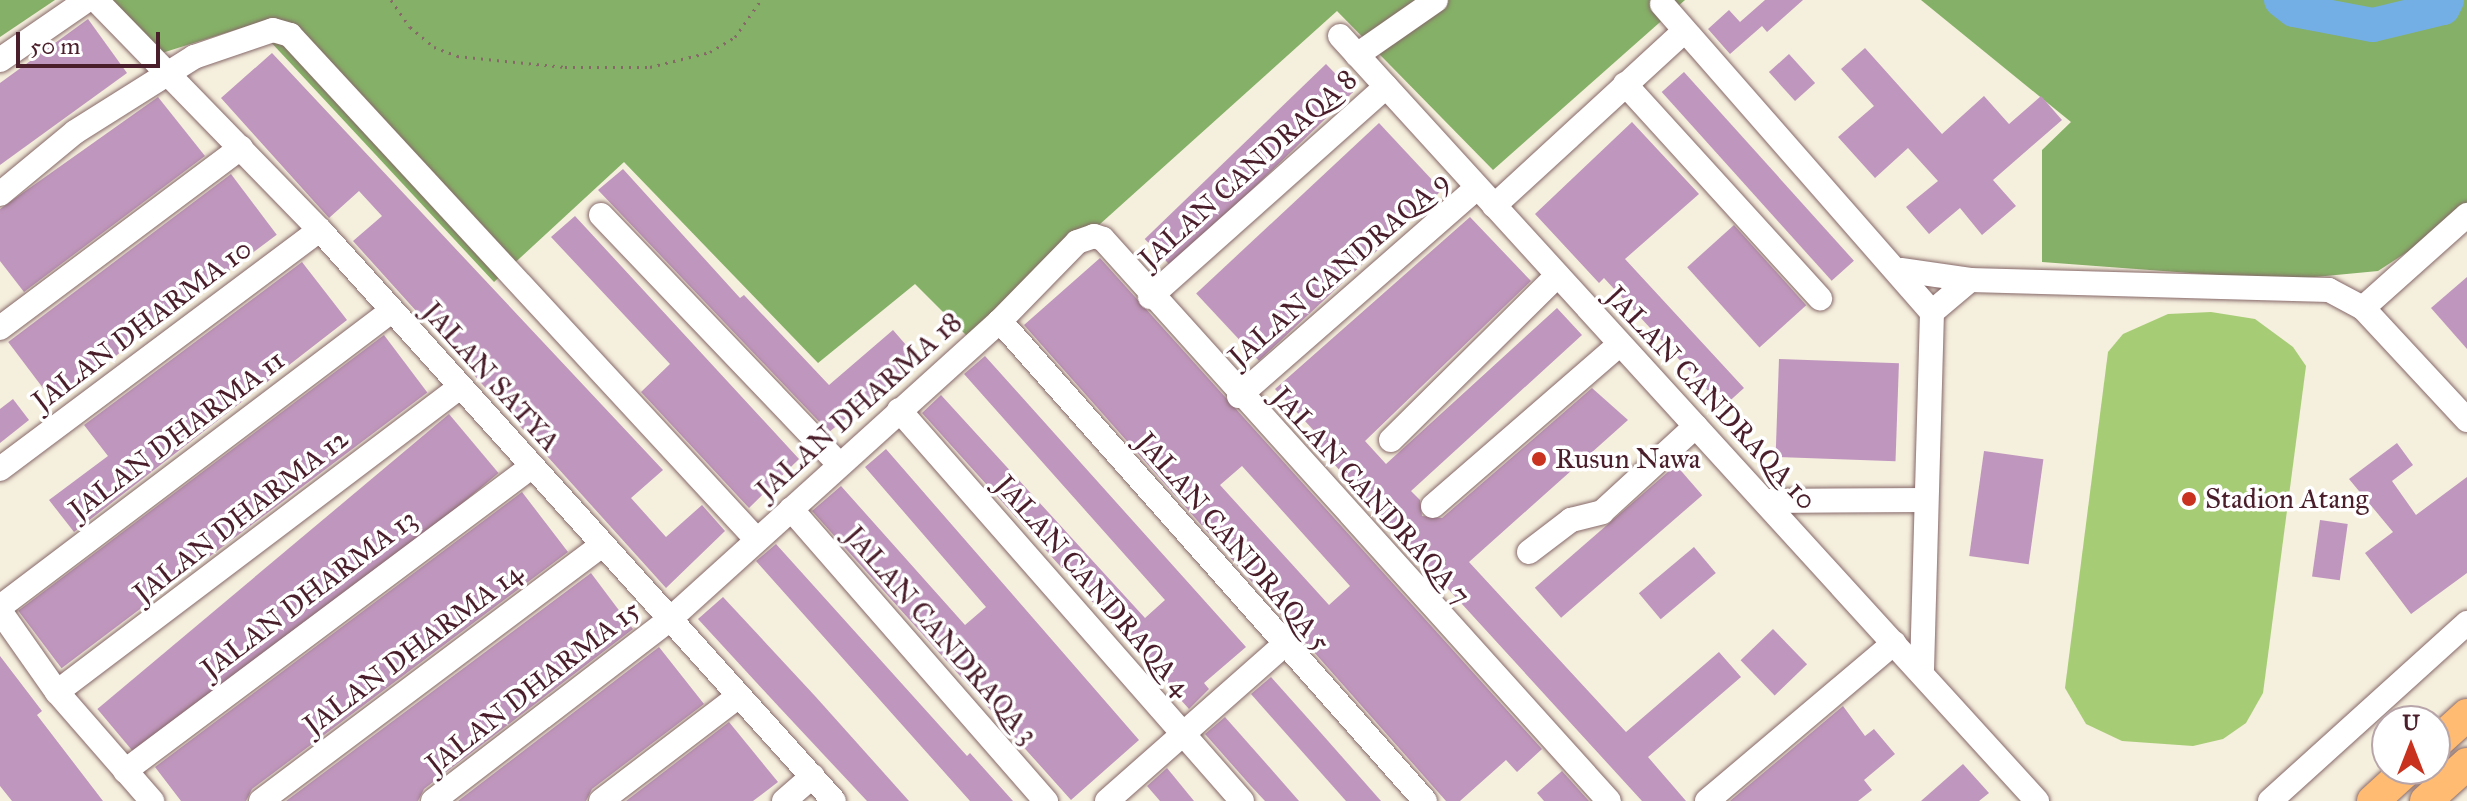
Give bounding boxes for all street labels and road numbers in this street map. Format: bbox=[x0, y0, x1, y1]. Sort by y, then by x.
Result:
street label: JALAN CANDRAQA 8 bbox=[1132, 62, 1364, 276]
street label: JALAN CANDRAQA 9 bbox=[1222, 164, 1456, 374]
street label: JALAN DHARMA 10 bbox=[26, 232, 258, 418]
street label: JALAN CANDRAQA 10 bbox=[1599, 279, 1823, 517]
street label: JALAN SATYA bbox=[415, 295, 567, 459]
street label: JALAN DHARMA 18 bbox=[750, 305, 968, 507]
street label: JALAN DHARMA 11 bbox=[63, 343, 291, 527]
street label: JALAN CANDRAQA 7 bbox=[1264, 380, 1478, 612]
street label: JALAN DHARMA 12 bbox=[127, 422, 355, 610]
street label: JALAN CANDRAQA 5 bbox=[1129, 426, 1337, 658]
street label: JALAN CANDRAQA 4 bbox=[988, 469, 1198, 703]
street label: JALAN DHARMA 13 bbox=[195, 502, 423, 686]
street label: JALAN CANDRAQA 3 bbox=[837, 519, 1045, 751]
street label: JALAN DHARMA 14 bbox=[297, 556, 529, 742]
street label: JALAN DHARMA 15 bbox=[419, 593, 647, 781]

